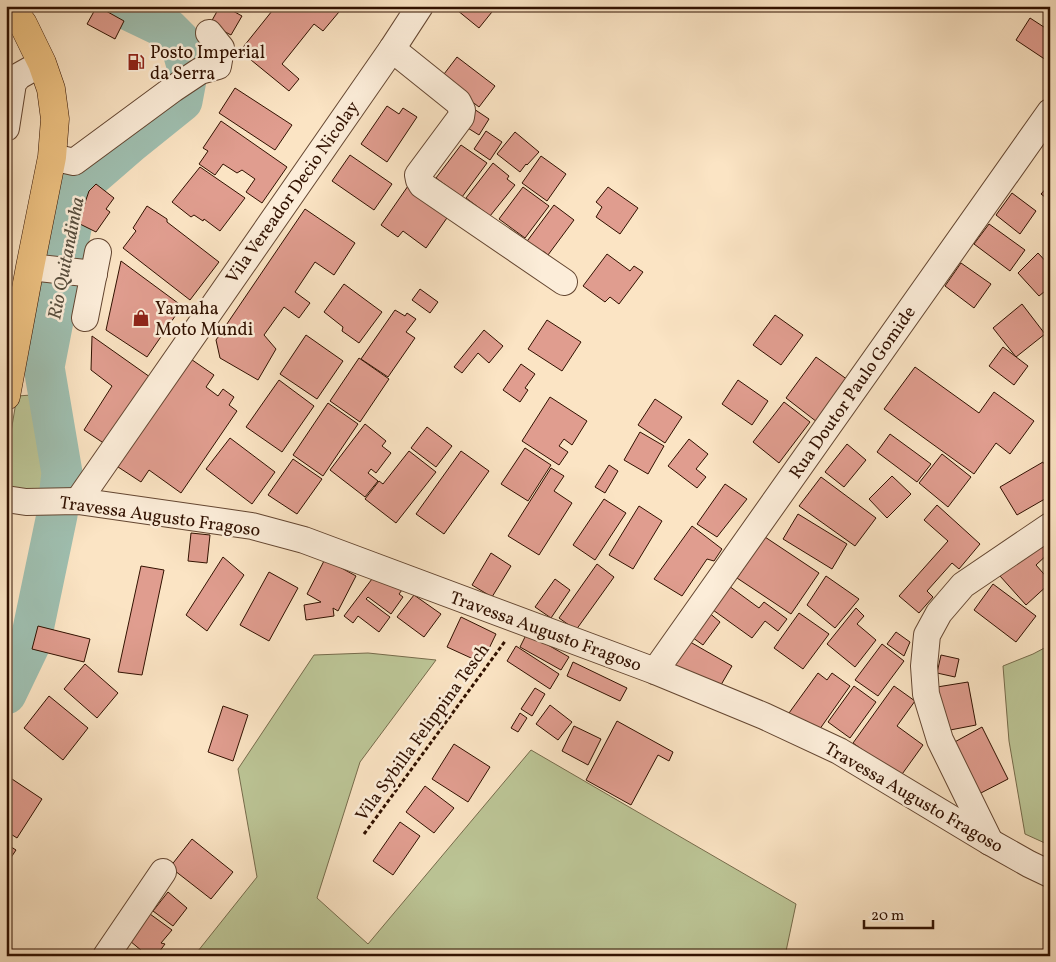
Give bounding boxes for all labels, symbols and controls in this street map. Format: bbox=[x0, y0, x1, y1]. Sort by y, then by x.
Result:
place label: Posto Imperial da Serra bbox=[150, 41, 265, 87]
fuel station icon: Posto Imperial da Serra bbox=[126, 52, 146, 72]
street label: Vila Vereador Decio Nicolay bbox=[221, 96, 366, 289]
water label: Rio Quitandinha bbox=[42, 195, 92, 322]
place label: Yamaha Moto Mundi bbox=[155, 297, 253, 343]
street label: Rua Doutor Paulo Gomide bbox=[784, 301, 922, 484]
shop icon: Yamaha Moto Mundi bbox=[131, 308, 151, 328]
street label: Travessa Augusto Fragoso bbox=[58, 491, 262, 544]
street label: Travessa Augusto Fragoso bbox=[446, 586, 645, 679]
street label: Vila Sybilla Felippina Tesch bbox=[350, 639, 496, 827]
street label: Travessa Augusto Fragoso bbox=[819, 737, 1007, 860]
scale bar bbox=[864, 897, 932, 929]
text: 20 m bbox=[871, 906, 904, 927]

